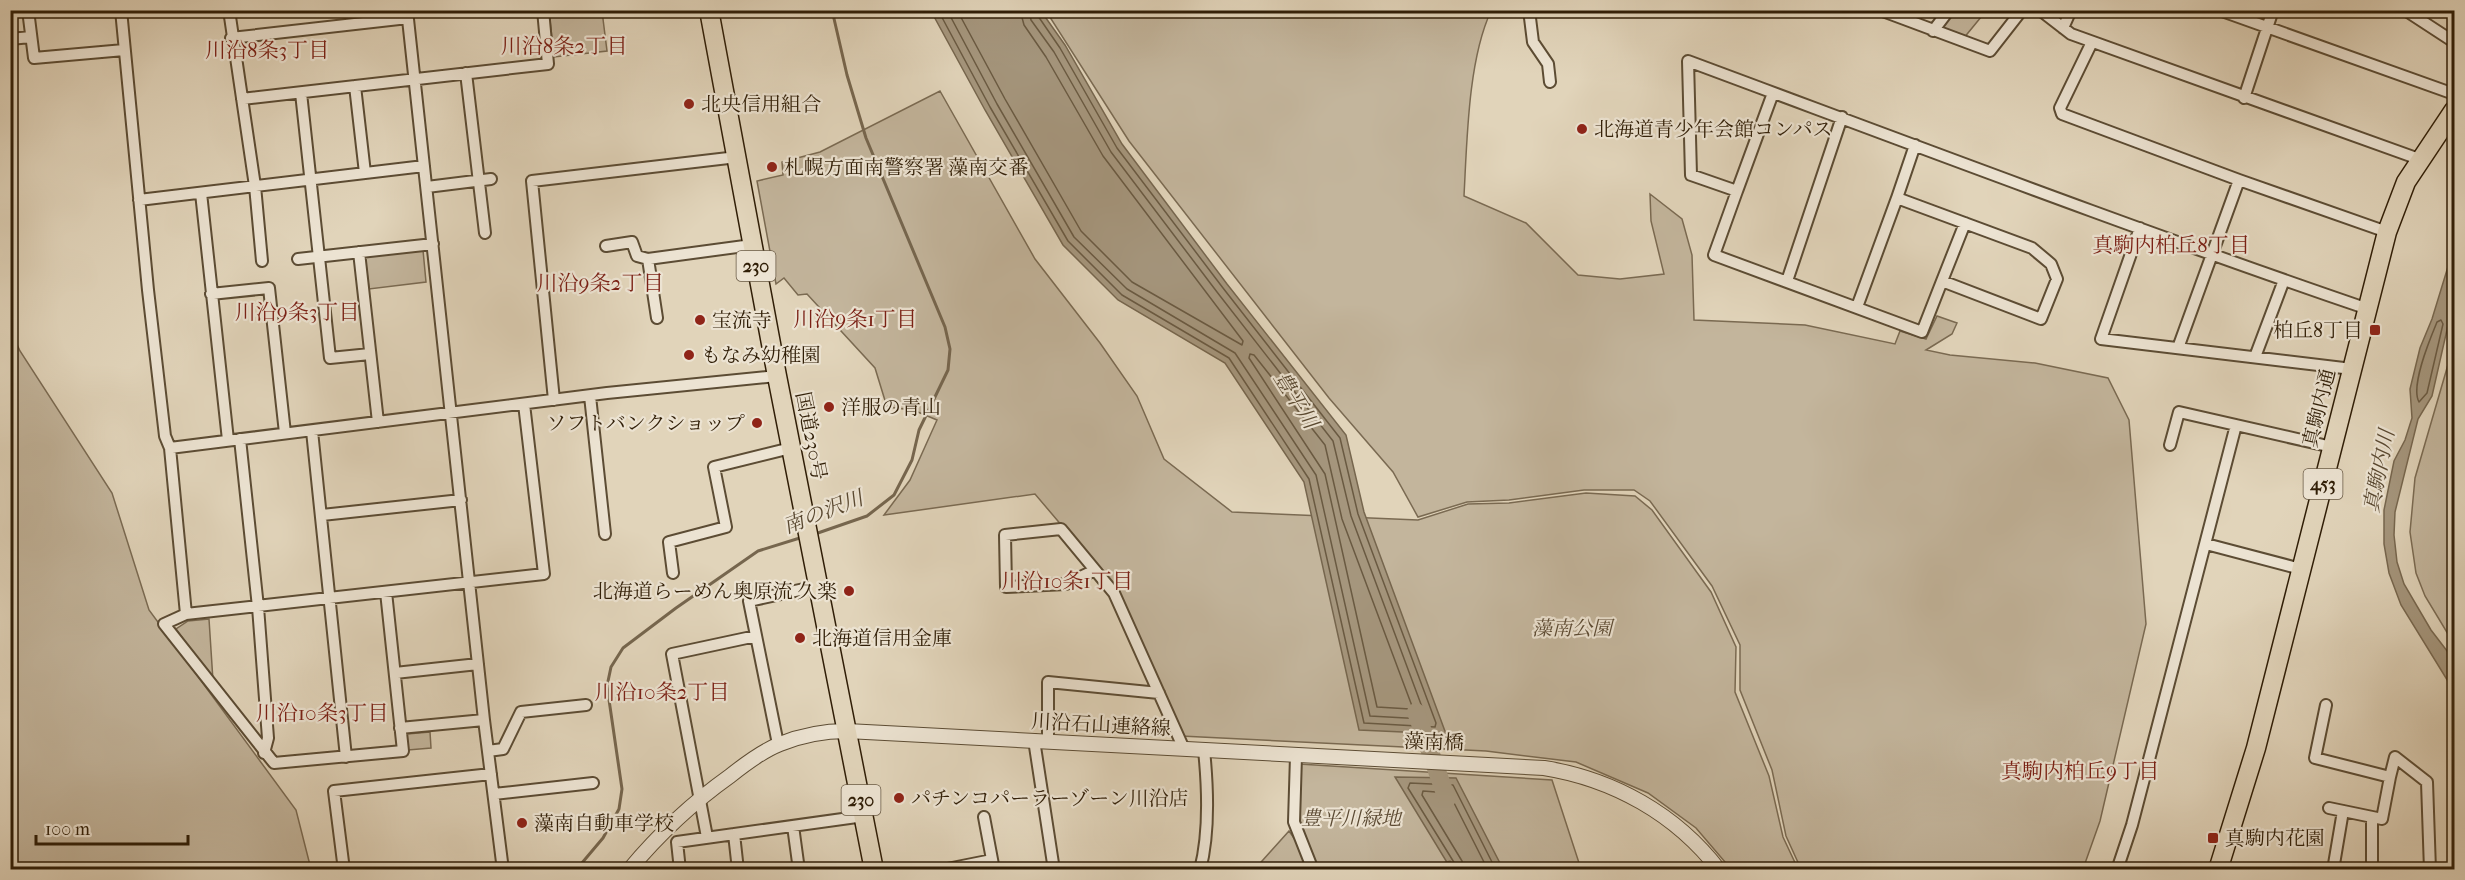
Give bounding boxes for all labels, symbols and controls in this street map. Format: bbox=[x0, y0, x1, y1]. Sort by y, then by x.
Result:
district label: 川沿8条2丁目 bbox=[501, 34, 627, 58]
district label: 川沿8条3丁目 bbox=[205, 38, 329, 62]
place label: 北央信用組合 bbox=[701, 93, 821, 116]
marker: 北央信用組合 bbox=[682, 97, 696, 111]
place label: 北海道青少年会館コンパス bbox=[1594, 118, 1833, 141]
marker: 北海道青少年会館コンパス bbox=[1575, 122, 1589, 136]
place label: 札幌方面南警察署 藻南交番 bbox=[784, 156, 1028, 179]
marker: 札幌方面南警察署 藻南交番 bbox=[765, 160, 779, 174]
district label: 真駒内柏丘8丁目 bbox=[2092, 233, 2250, 257]
road number: 230 bbox=[736, 251, 776, 281]
district label: 川沿9条2丁目 bbox=[537, 271, 663, 295]
district label: 川沿9条3丁目 bbox=[235, 300, 359, 324]
district label: 川沿9条1丁目 bbox=[793, 307, 917, 331]
place label: 宝流寺 bbox=[712, 309, 772, 332]
marker: 宝流寺 bbox=[693, 313, 707, 327]
place label: 柏丘8丁目 bbox=[2273, 319, 2363, 342]
marker: 柏丘8丁目 bbox=[2368, 323, 2382, 337]
place label: もなみ幼稚園 bbox=[701, 344, 821, 367]
marker: もなみ幼稚園 bbox=[682, 348, 696, 362]
street label: 真駒内通 bbox=[2298, 366, 2340, 450]
water label: 豊平川 bbox=[1269, 367, 1324, 435]
street label: 国道230号 bbox=[791, 390, 831, 482]
place label: 洋服の青山 bbox=[841, 396, 941, 419]
marker: 洋服の青山 bbox=[822, 400, 836, 414]
place label: ソフトバンクショップ bbox=[546, 412, 745, 435]
marker: ソフトバンクショップ bbox=[750, 416, 764, 430]
water label: 真駒内川 bbox=[2359, 426, 2399, 515]
road number: 453 bbox=[2304, 469, 2342, 499]
water label: 南の沢川 bbox=[779, 485, 868, 538]
district label: 川沿10条1丁目 bbox=[1001, 569, 1133, 593]
place label: 北海道らーめん奥原流 久楽 bbox=[593, 580, 837, 603]
marker: 北海道らーめん奥原流 久楽 bbox=[842, 584, 856, 598]
park label: 藻南公園 bbox=[1532, 617, 1615, 640]
place label: 北海道信用金庫 bbox=[812, 627, 952, 650]
marker: 北海道信用金庫 bbox=[793, 631, 807, 645]
district label: 川沿10条2丁目 bbox=[595, 680, 729, 704]
district label: 川沿10条3丁目 bbox=[256, 701, 388, 725]
street label: 川沿石山連絡線 bbox=[1030, 710, 1172, 740]
street label: 藻南橋 bbox=[1404, 729, 1464, 755]
district label: 真駒内柏丘9丁目 bbox=[2001, 759, 2159, 783]
road number: 230 bbox=[842, 785, 880, 815]
place label: パチンコパーラーゾーン川沿店 bbox=[911, 787, 1189, 810]
marker: パチンコパーラーゾーン川沿店 bbox=[892, 791, 906, 805]
park label: 豊平川緑地 bbox=[1301, 807, 1403, 830]
scale bar bbox=[36, 808, 188, 846]
place label: 藻南自動車学校 bbox=[534, 812, 674, 835]
marker: 藻南自動車学校 bbox=[515, 816, 529, 830]
text: 100 m bbox=[45, 819, 90, 840]
place label: 真駒内花園 bbox=[2225, 827, 2325, 850]
marker: 真駒内花園 bbox=[2206, 831, 2220, 845]

